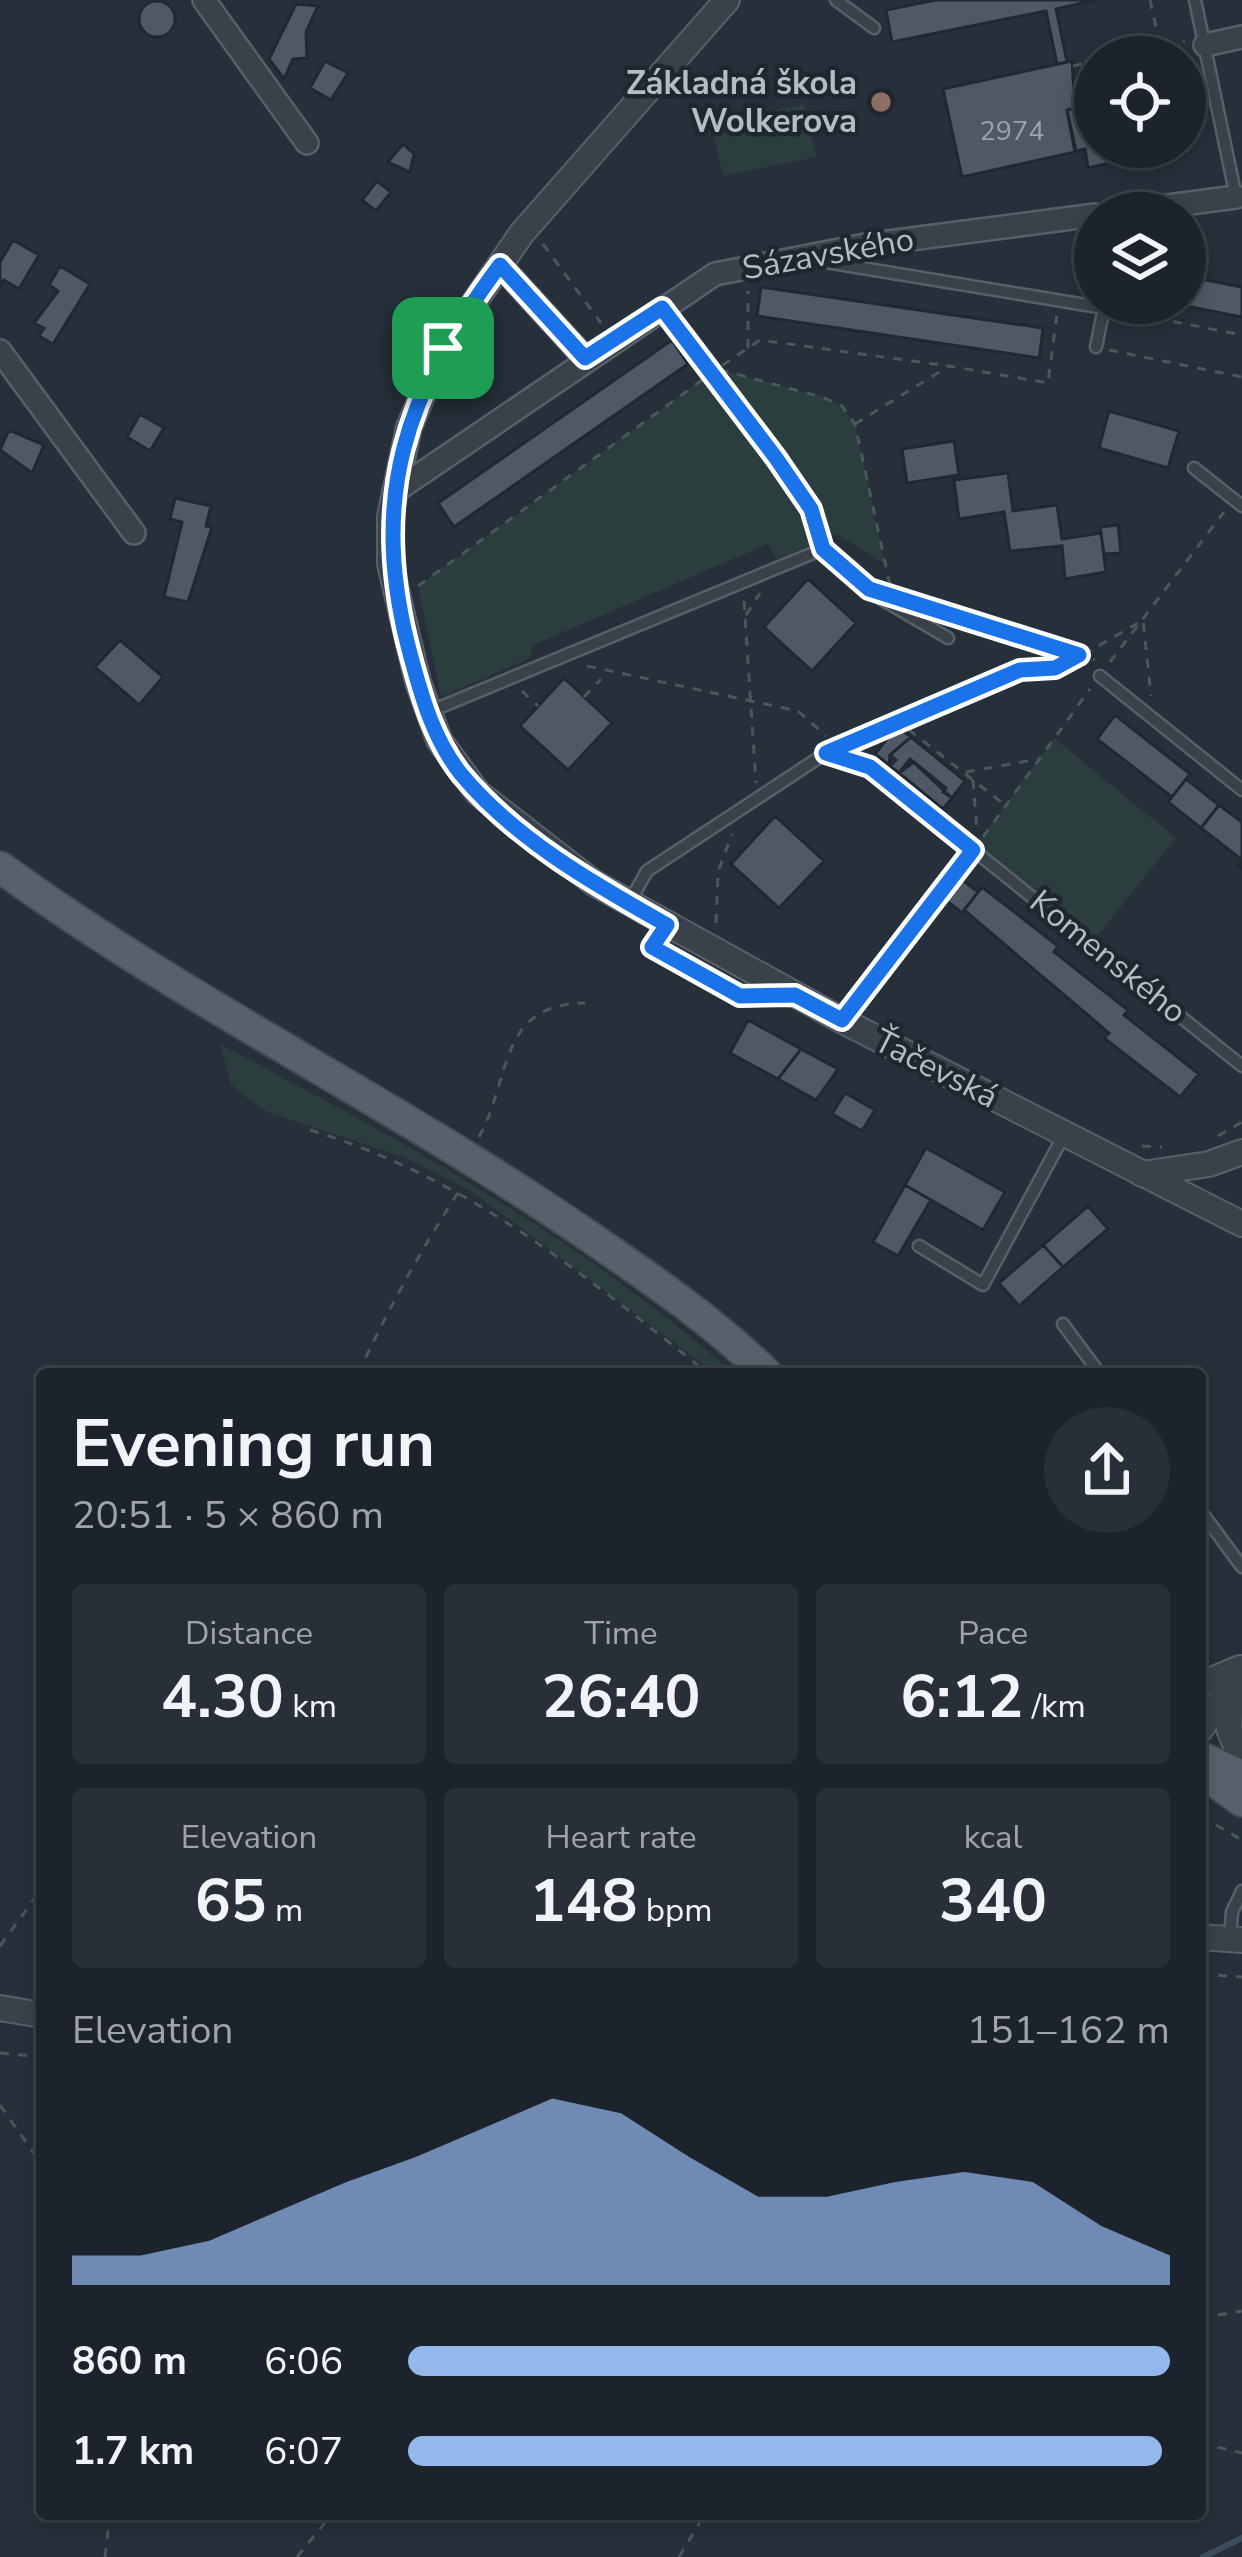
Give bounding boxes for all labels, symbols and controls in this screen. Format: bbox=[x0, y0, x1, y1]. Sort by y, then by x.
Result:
map controls bbox=[1074, 36, 1206, 324]
button: locate bbox=[1074, 36, 1206, 168]
place label: Základná škola Wolkerova bbox=[626, 61, 857, 144]
marker: Základná škola Wolkerova bbox=[868, 89, 894, 115]
house number: 2974 bbox=[980, 113, 1044, 150]
button: layers bbox=[1074, 192, 1206, 324]
street label: Sázavského bbox=[739, 217, 917, 291]
pin bbox=[392, 297, 494, 399]
icon: arrive bbox=[410, 315, 476, 381]
street label: Komenského bbox=[1020, 880, 1196, 1034]
street label: Ťačevská bbox=[866, 1019, 1006, 1119]
text: Evening run bbox=[72, 1399, 435, 1489]
button: share bbox=[1044, 1407, 1170, 1533]
text: 20:51 · 5 × 860 m bbox=[72, 1489, 384, 1542]
text: Distance bbox=[185, 1611, 313, 1656]
text: Time bbox=[584, 1611, 658, 1656]
text: Pace bbox=[958, 1611, 1028, 1656]
text: 4.30 bbox=[161, 1656, 284, 1738]
text: 26:40 bbox=[542, 1656, 700, 1738]
text: 6:12 bbox=[900, 1656, 1023, 1738]
text: km bbox=[284, 1684, 337, 1729]
text: /km bbox=[1023, 1684, 1086, 1729]
text: Elevation bbox=[181, 1815, 317, 1860]
text: Heart rate bbox=[546, 1815, 696, 1860]
text: kcal bbox=[964, 1815, 1022, 1860]
text: 65 bbox=[195, 1860, 267, 1942]
text: 148 bbox=[529, 1860, 637, 1942]
text: 340 bbox=[939, 1860, 1047, 1942]
text: m bbox=[267, 1888, 303, 1933]
text: bpm bbox=[637, 1888, 713, 1933]
text: Elevation bbox=[72, 2004, 233, 2057]
text: 151–162 m bbox=[967, 2004, 1170, 2057]
text: 860 m bbox=[72, 2335, 187, 2388]
text: 6:06 bbox=[264, 2335, 343, 2388]
text: 1.7 km bbox=[72, 2425, 194, 2478]
text: 6:07 bbox=[264, 2425, 343, 2478]

